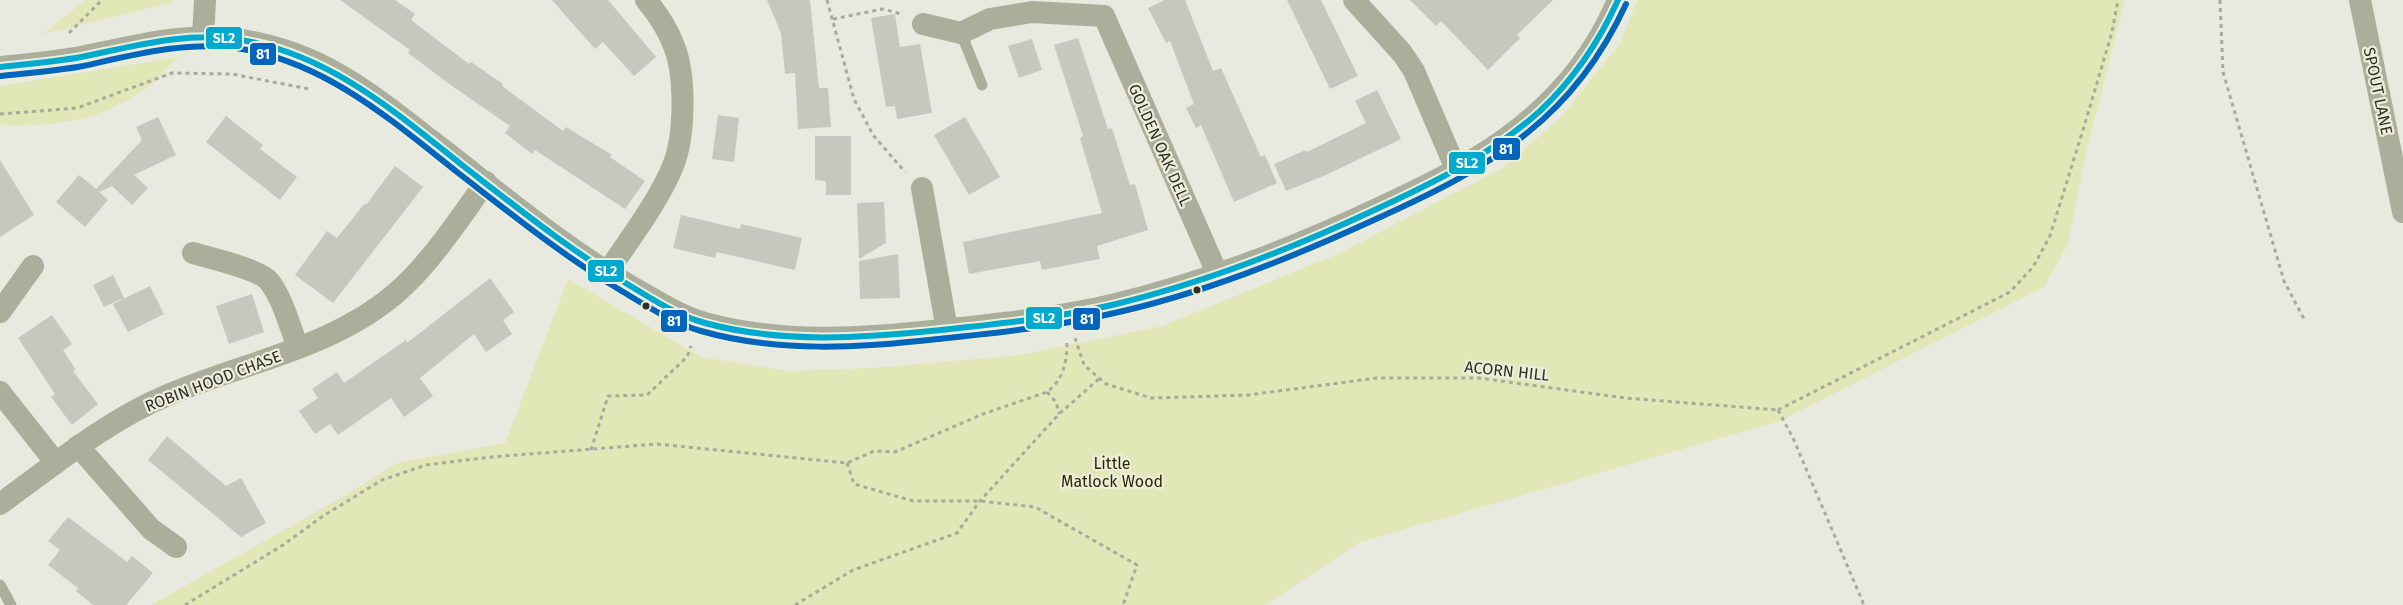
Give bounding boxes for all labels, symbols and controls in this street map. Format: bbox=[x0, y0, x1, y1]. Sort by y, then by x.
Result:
line badge: SL2 bbox=[205, 26, 243, 50]
text: SL2 bbox=[213, 30, 235, 47]
line badge: 81 bbox=[249, 42, 277, 66]
text: 81 bbox=[256, 46, 270, 63]
street label: SPOUT LANE bbox=[2359, 46, 2397, 136]
street label: GOLDEN OAK DELL bbox=[1125, 81, 1195, 209]
line badge: 81 bbox=[1492, 137, 1521, 161]
text: 81 bbox=[1499, 141, 1513, 158]
line badge: SL2 bbox=[1448, 151, 1486, 175]
text: SL2 bbox=[1456, 155, 1478, 172]
line badge: SL2 bbox=[587, 259, 625, 283]
text: SL2 bbox=[595, 263, 617, 280]
unlabelled marker bbox=[1192, 285, 1202, 295]
unlabelled marker bbox=[641, 301, 651, 311]
line badge: SL2 bbox=[1025, 306, 1063, 330]
line badge: 81 bbox=[1072, 307, 1101, 331]
line badge: 81 bbox=[660, 309, 688, 333]
text: SL2 bbox=[1033, 310, 1055, 327]
text: 81 bbox=[1080, 311, 1094, 328]
text: 81 bbox=[667, 313, 681, 330]
street label: ROBIN HOOD CHASE bbox=[142, 346, 284, 416]
street label: ACORN HILL bbox=[1464, 357, 1550, 385]
park label: Little Matlock Wood bbox=[1061, 454, 1163, 491]

